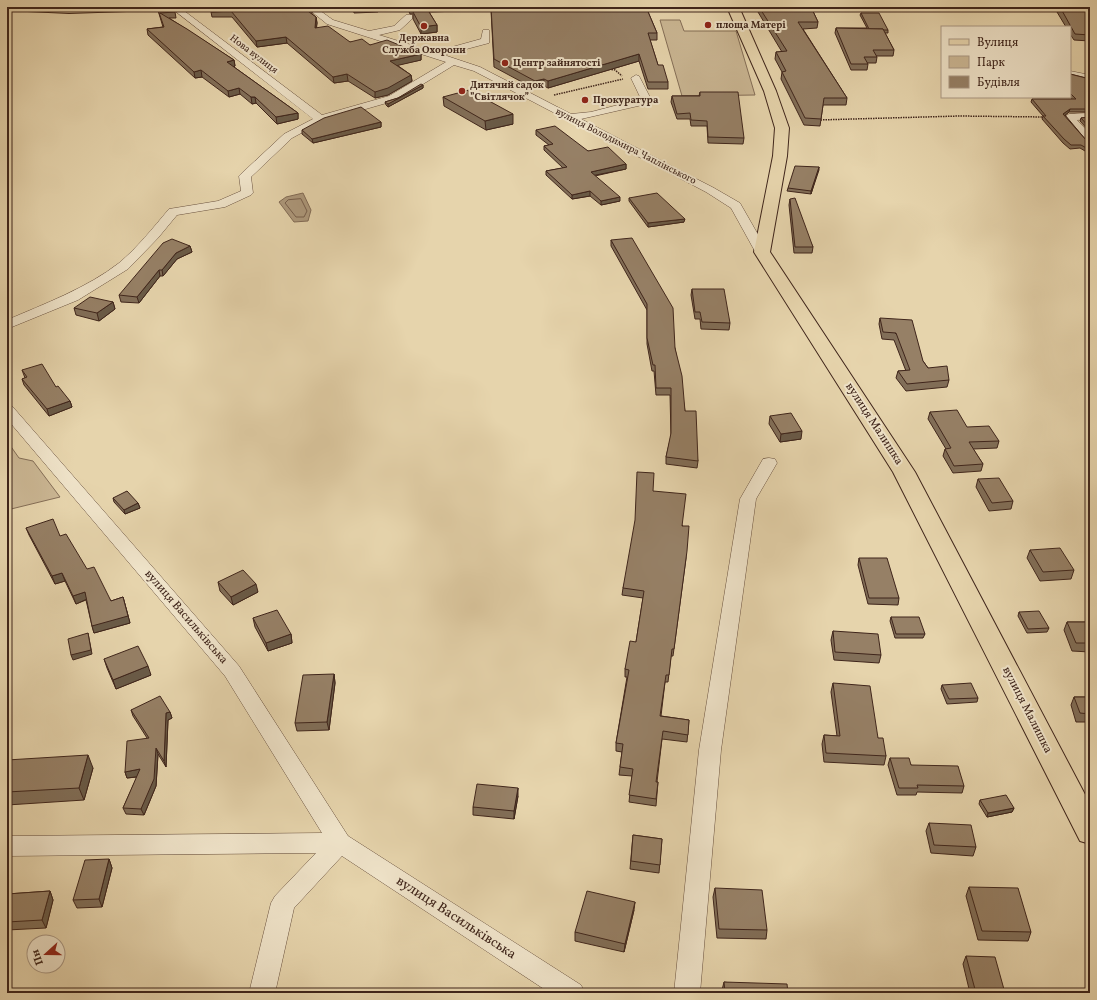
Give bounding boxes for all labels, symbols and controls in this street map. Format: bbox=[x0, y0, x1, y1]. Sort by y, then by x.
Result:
place label: площа Матері bbox=[716, 18, 786, 32]
marker: площа Матері bbox=[703, 20, 713, 30]
marker: Державна Служба Охорони bbox=[419, 21, 429, 31]
legend bbox=[941, 26, 1071, 98]
street label: Нова вулиця bbox=[227, 31, 281, 77]
place label: Державна Служба Охорони bbox=[382, 31, 466, 57]
text: Вулиця bbox=[977, 35, 1018, 51]
text: Парк bbox=[977, 55, 1005, 71]
place label: Центр зайнятості bbox=[513, 56, 601, 70]
marker: Центр зайнятості bbox=[500, 58, 510, 68]
text: Будівля bbox=[977, 75, 1020, 91]
place label: Дитячий садок ”Світлячок” bbox=[470, 78, 544, 104]
marker: Дитячий садок ”Світлячок” bbox=[457, 86, 467, 96]
place label: Прокуратура bbox=[593, 93, 659, 107]
marker: Прокуратура bbox=[580, 95, 590, 105]
street label: вулиця Володимира Чаплінського bbox=[553, 104, 699, 188]
street label: вулиця Малишка bbox=[841, 380, 907, 468]
street label: вулиця Васильківська bbox=[141, 567, 231, 667]
street label: вулиця Малишка bbox=[998, 664, 1056, 756]
street label: вулиця Васильківська bbox=[392, 872, 520, 964]
north arrow bbox=[26, 934, 66, 974]
text: Пн bbox=[28, 947, 48, 967]

